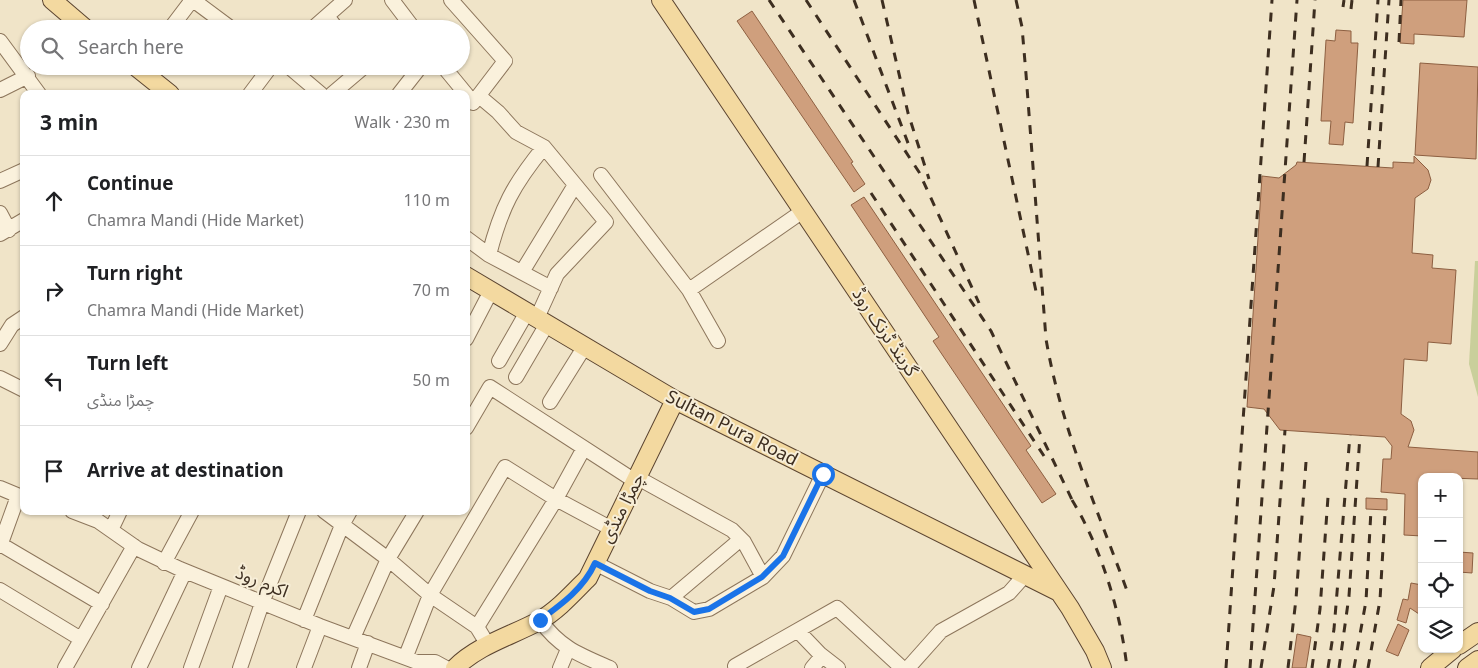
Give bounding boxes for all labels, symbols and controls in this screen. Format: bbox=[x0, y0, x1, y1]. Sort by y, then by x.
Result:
search box bbox=[20, 20, 470, 75]
text: Search here bbox=[78, 28, 184, 68]
icon: search bbox=[38, 34, 66, 62]
text: 3 min bbox=[40, 101, 98, 145]
text: Walk · 230 m bbox=[355, 106, 450, 140]
text: Continue bbox=[87, 164, 174, 204]
text: 110 m bbox=[403, 184, 450, 218]
icon: ahead bbox=[40, 187, 68, 215]
text: Chamra Mandi (Hide Market) bbox=[87, 204, 304, 238]
text: Turn right bbox=[87, 254, 183, 294]
text: 70 m bbox=[413, 274, 450, 308]
icon: right bbox=[40, 277, 68, 305]
street label: گرینڈ ٹرنک روڈ bbox=[841, 279, 930, 385]
text: Chamra Mandi (Hide Market) bbox=[87, 294, 304, 328]
text: Turn left bbox=[87, 344, 168, 384]
text: 50 m bbox=[413, 364, 450, 398]
icon: left bbox=[40, 367, 68, 395]
street label: Sultan Pura Road bbox=[659, 378, 805, 478]
text: چمڑا منڈی bbox=[87, 384, 154, 418]
text: Arrive at destination bbox=[87, 451, 284, 491]
icon: arrive bbox=[40, 457, 68, 485]
route start bbox=[812, 463, 835, 486]
street label: چمڑا منڈی bbox=[588, 466, 656, 550]
map controls bbox=[1418, 473, 1463, 653]
button: + bbox=[1418, 473, 1463, 518]
button: − bbox=[1418, 518, 1463, 563]
street label: اکرم روڈ bbox=[230, 554, 294, 610]
button: locate bbox=[1418, 563, 1463, 608]
button: layers bbox=[1418, 608, 1463, 653]
route end bbox=[529, 609, 552, 632]

